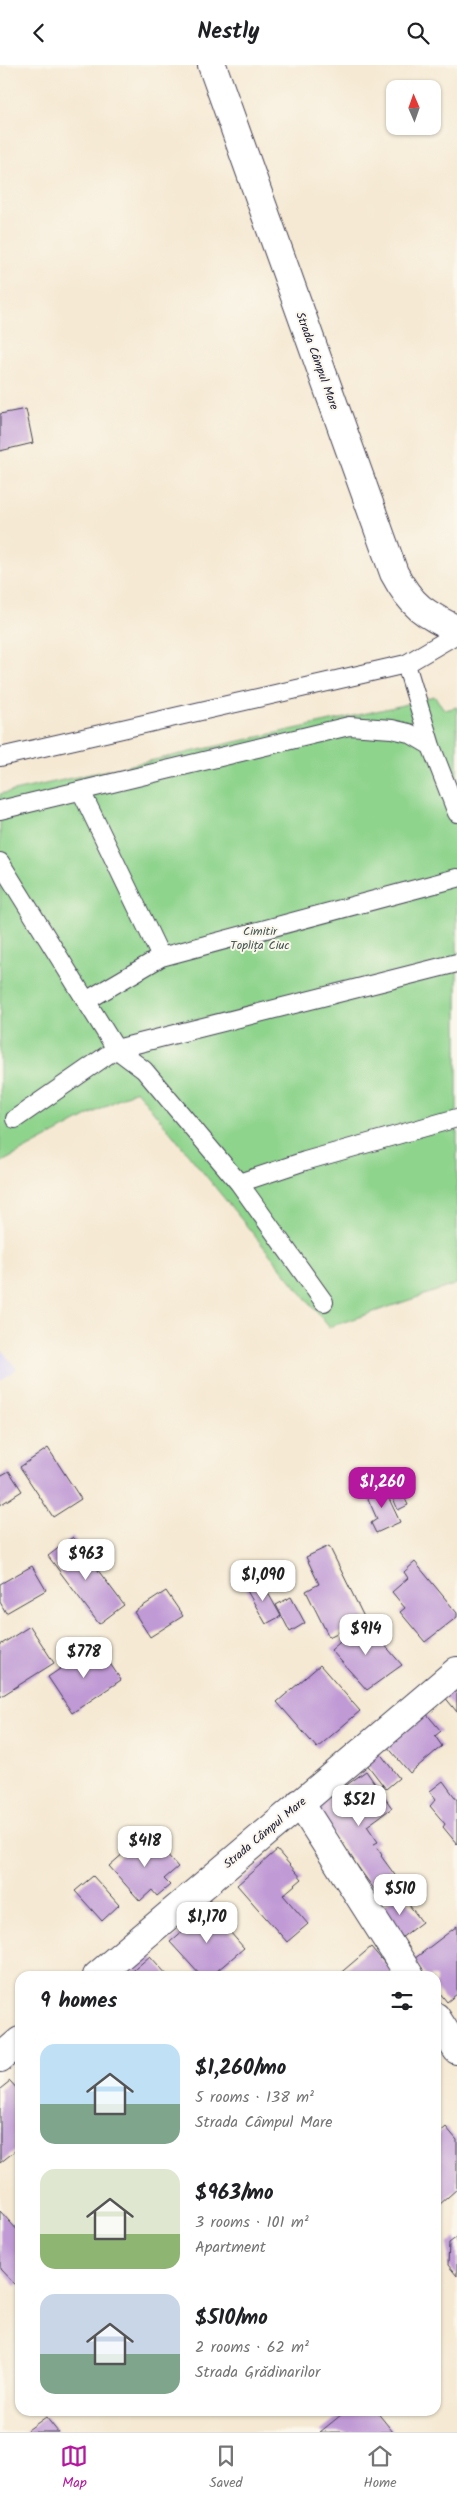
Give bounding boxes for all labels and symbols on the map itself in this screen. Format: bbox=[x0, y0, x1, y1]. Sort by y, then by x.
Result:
north arrow bbox=[386, 80, 441, 135]
street label: Strada Câmpul Mare bbox=[290, 309, 344, 413]
park label: Cimitir Toplița Ciuc bbox=[230, 922, 290, 955]
pin: $1,260 bbox=[341, 1467, 423, 1509]
pin: $963 bbox=[56, 1539, 116, 1581]
pin: $1,090 bbox=[222, 1559, 304, 1602]
pin: $914 bbox=[336, 1613, 396, 1656]
pin: $778 bbox=[54, 1637, 114, 1679]
pin: $521 bbox=[329, 1785, 389, 1827]
street label: Strada Câmpul Mare bbox=[219, 1792, 311, 1873]
pin: $418 bbox=[115, 1825, 175, 1868]
pin: $510 bbox=[370, 1873, 430, 1916]
pin: $1,170 bbox=[166, 1901, 248, 1944]

